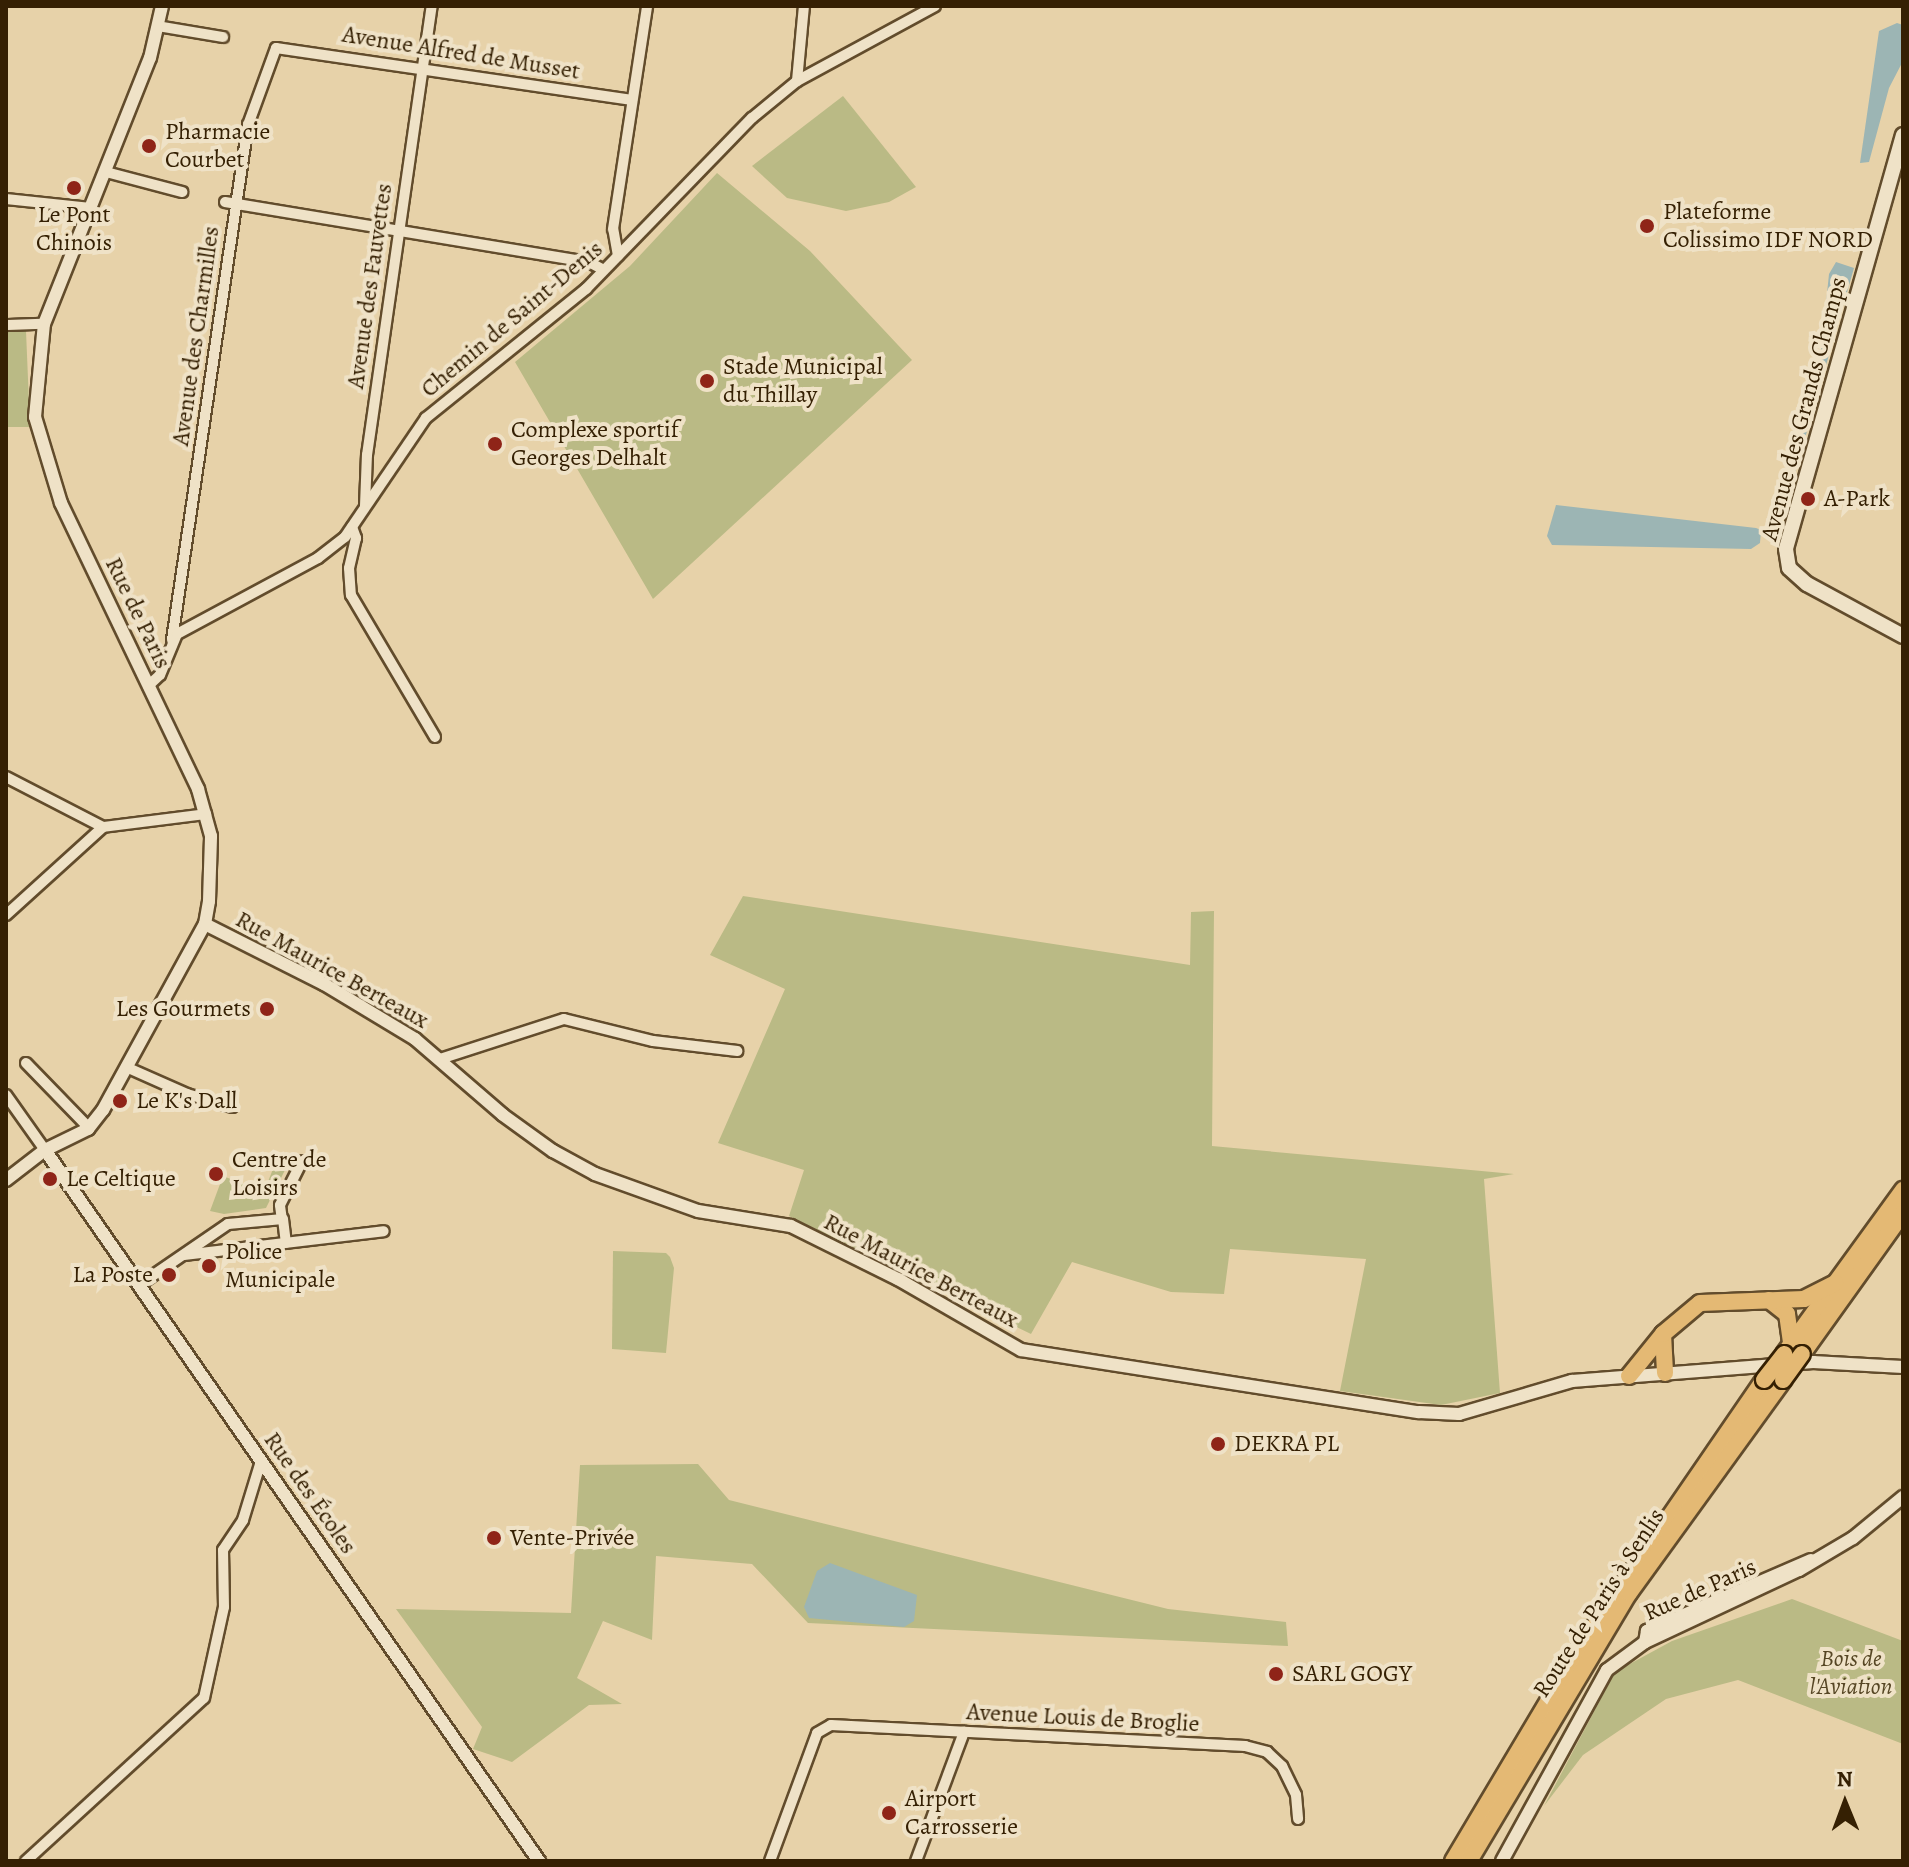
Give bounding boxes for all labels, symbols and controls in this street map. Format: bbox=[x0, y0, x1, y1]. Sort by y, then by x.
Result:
street label: Avenue Alfred de Musset bbox=[340, 20, 582, 86]
place label: Pharmacie Courbet bbox=[165, 118, 270, 174]
marker: Pharmacie Courbet bbox=[140, 137, 158, 155]
marker: Le Pont Chinois bbox=[65, 179, 83, 197]
street label: Avenue des Fauvettes bbox=[341, 182, 399, 390]
place label: Plateforme Colissimo IDF NORD bbox=[1663, 198, 1873, 254]
place label: Le Pont Chinois bbox=[36, 201, 112, 257]
marker: Plateforme Colissimo IDF NORD bbox=[1638, 217, 1656, 235]
street label: Avenue des Charmilles bbox=[166, 224, 226, 448]
street label: Chemin de Saint-Denis bbox=[415, 235, 609, 403]
street label: Avenue des Grands Champs bbox=[1755, 274, 1853, 544]
place label: Stade Municipal du Thillay bbox=[723, 353, 883, 409]
marker: Stade Municipal du Thillay bbox=[698, 372, 716, 390]
place label: Complexe sportif Georges Delhalt bbox=[511, 416, 679, 472]
marker: Complexe sportif Georges Delhalt bbox=[486, 435, 504, 453]
place label: A-Park bbox=[1824, 485, 1890, 513]
marker: A-Park bbox=[1799, 490, 1817, 508]
street label: Rue de Paris bbox=[99, 553, 177, 673]
street label: Rue Maurice Berteaux bbox=[230, 905, 434, 1035]
place label: Les Gourmets bbox=[116, 995, 251, 1023]
marker: Les Gourmets bbox=[258, 1000, 276, 1018]
place label: Le K's Dall bbox=[136, 1087, 237, 1115]
marker: Le K's Dall bbox=[111, 1092, 129, 1110]
place label: Centre de Loisirs bbox=[232, 1146, 326, 1202]
place label: Le Celtique bbox=[66, 1165, 176, 1193]
marker: Centre de Loisirs bbox=[207, 1165, 225, 1183]
marker: Le Celtique bbox=[41, 1170, 59, 1188]
street label: Rue Maurice Berteaux bbox=[819, 1208, 1023, 1334]
place label: Police Municipale bbox=[225, 1238, 335, 1294]
marker: Police Municipale bbox=[200, 1257, 218, 1275]
place label: La Poste bbox=[72, 1261, 153, 1289]
marker: La Poste bbox=[160, 1266, 178, 1284]
street label: Rue des Écoles bbox=[257, 1427, 363, 1559]
place label: DEKRA PL bbox=[1234, 1430, 1339, 1458]
marker: DEKRA PL bbox=[1209, 1435, 1227, 1453]
street label: Route de Paris à Senlis bbox=[1527, 1503, 1671, 1703]
place label: Vente-Privée bbox=[510, 1524, 635, 1552]
marker: Vente-Privée bbox=[485, 1529, 503, 1547]
street label: Rue de Paris bbox=[1639, 1552, 1761, 1628]
park label: Bois de l'Aviation bbox=[1809, 1645, 1893, 1701]
place label: SARL GOGY bbox=[1292, 1660, 1412, 1688]
marker: SARL GOGY bbox=[1267, 1665, 1285, 1683]
street label: Avenue Louis de Broglie bbox=[966, 1698, 1200, 1738]
north arrow bbox=[1805, 1763, 1885, 1843]
text: N bbox=[1836, 1764, 1853, 1794]
place label: Airport Carrosserie bbox=[905, 1785, 1018, 1841]
marker: Airport Carrosserie bbox=[880, 1804, 898, 1822]

